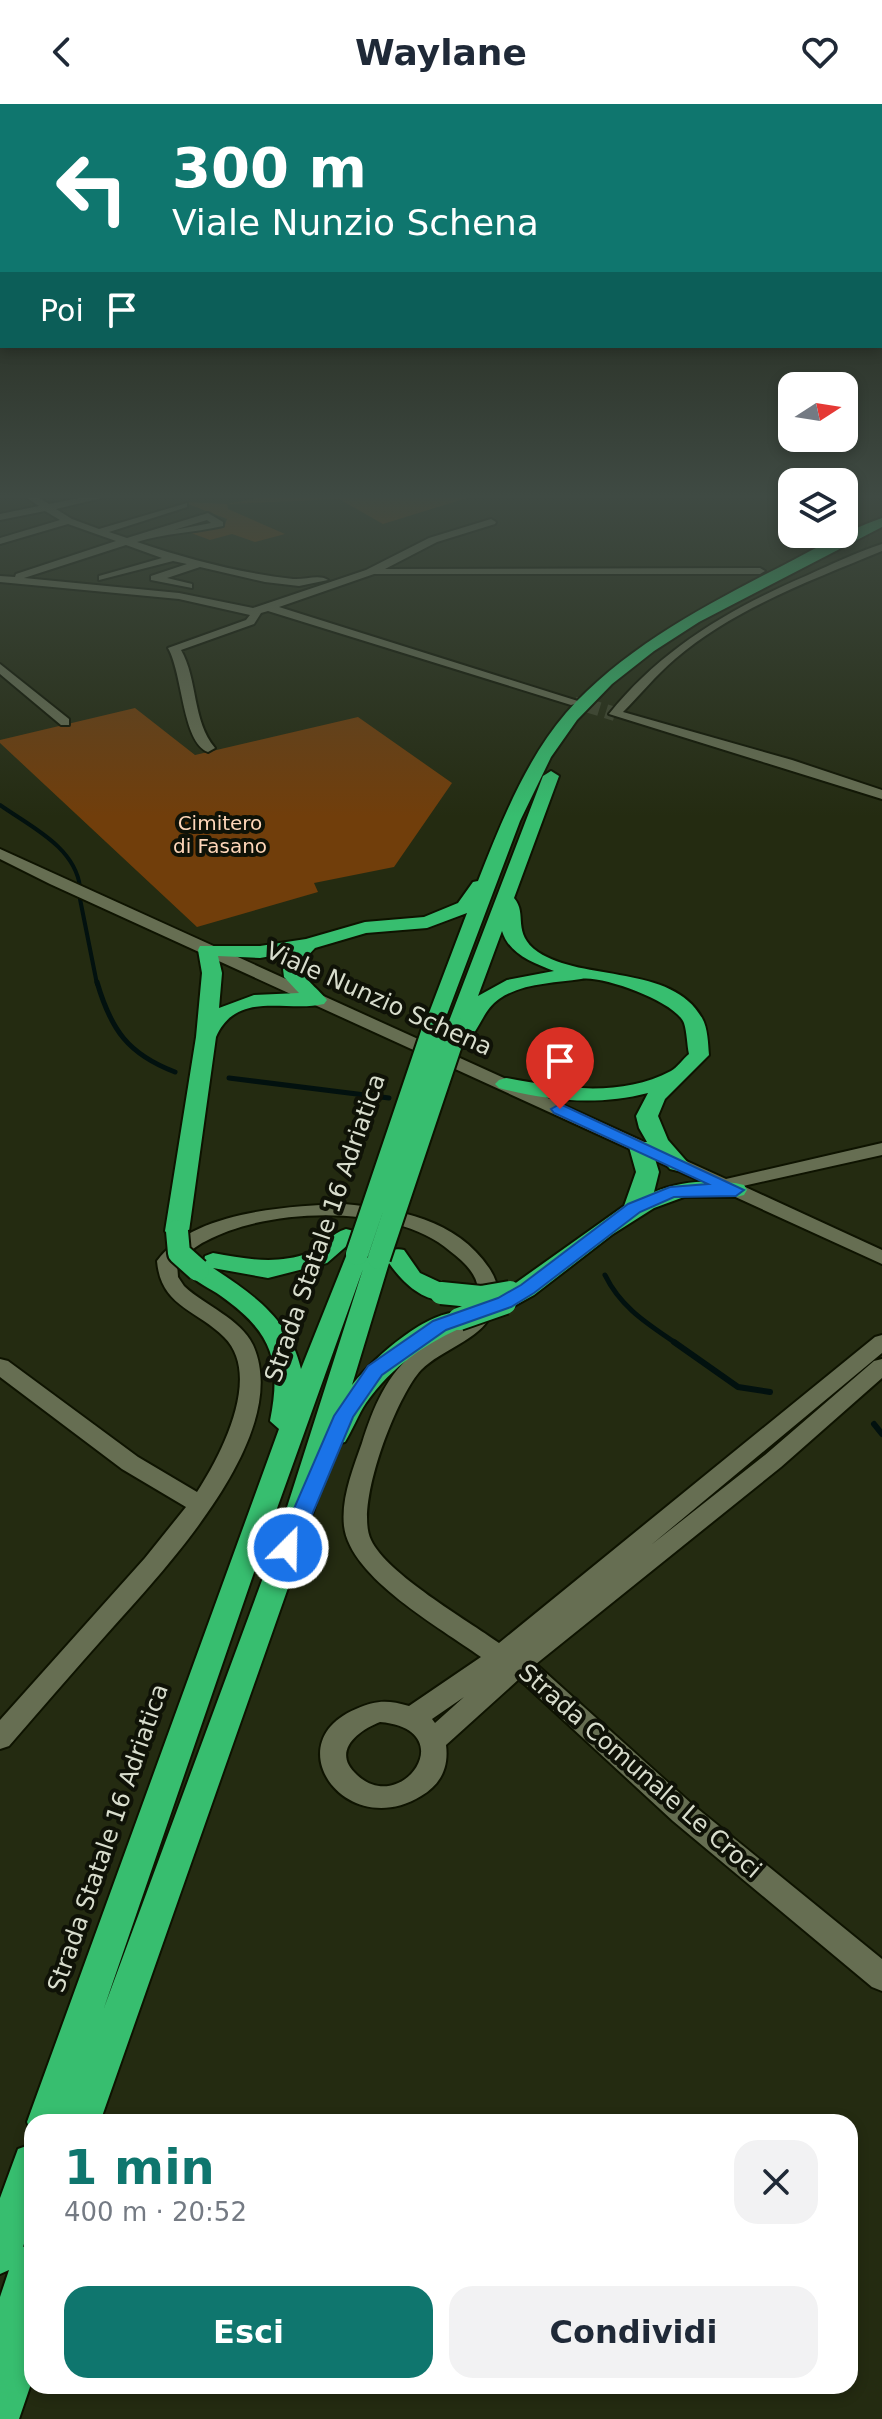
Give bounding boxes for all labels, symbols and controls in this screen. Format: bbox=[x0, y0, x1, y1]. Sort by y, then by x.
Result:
icon: back bbox=[40, 30, 84, 74]
icon: heart bbox=[798, 30, 842, 74]
text: Waylane bbox=[355, 32, 527, 73]
text: 300 m bbox=[172, 135, 367, 200]
icon: left bbox=[40, 136, 144, 240]
text: Viale Nunzio Schena bbox=[172, 202, 539, 243]
icon: arrive bbox=[100, 288, 144, 332]
text: Poi bbox=[40, 293, 84, 328]
north arrow bbox=[778, 372, 858, 452]
map controls bbox=[778, 372, 858, 548]
button: layers bbox=[778, 468, 858, 548]
park label: Cimitero di Fasano bbox=[173, 811, 267, 858]
street label: Viale Nunzio Schena bbox=[262, 936, 496, 1062]
pin bbox=[526, 1027, 594, 1109]
icon: arrive bbox=[538, 1039, 582, 1083]
street label: Strada Statale 16 Adriatica bbox=[259, 1070, 391, 1386]
position arrow bbox=[246, 1506, 330, 1590]
street label: Strada Comunale Le Croci bbox=[513, 1658, 767, 1884]
street label: Strada Statale 16 Adriatica bbox=[42, 1680, 174, 1996]
text: 1 min bbox=[64, 2139, 215, 2195]
button: close bbox=[734, 2140, 818, 2224]
text: 400 m · 20:52 bbox=[64, 2197, 247, 2227]
button: Esci bbox=[64, 2286, 433, 2378]
button: Condividi bbox=[449, 2286, 818, 2378]

